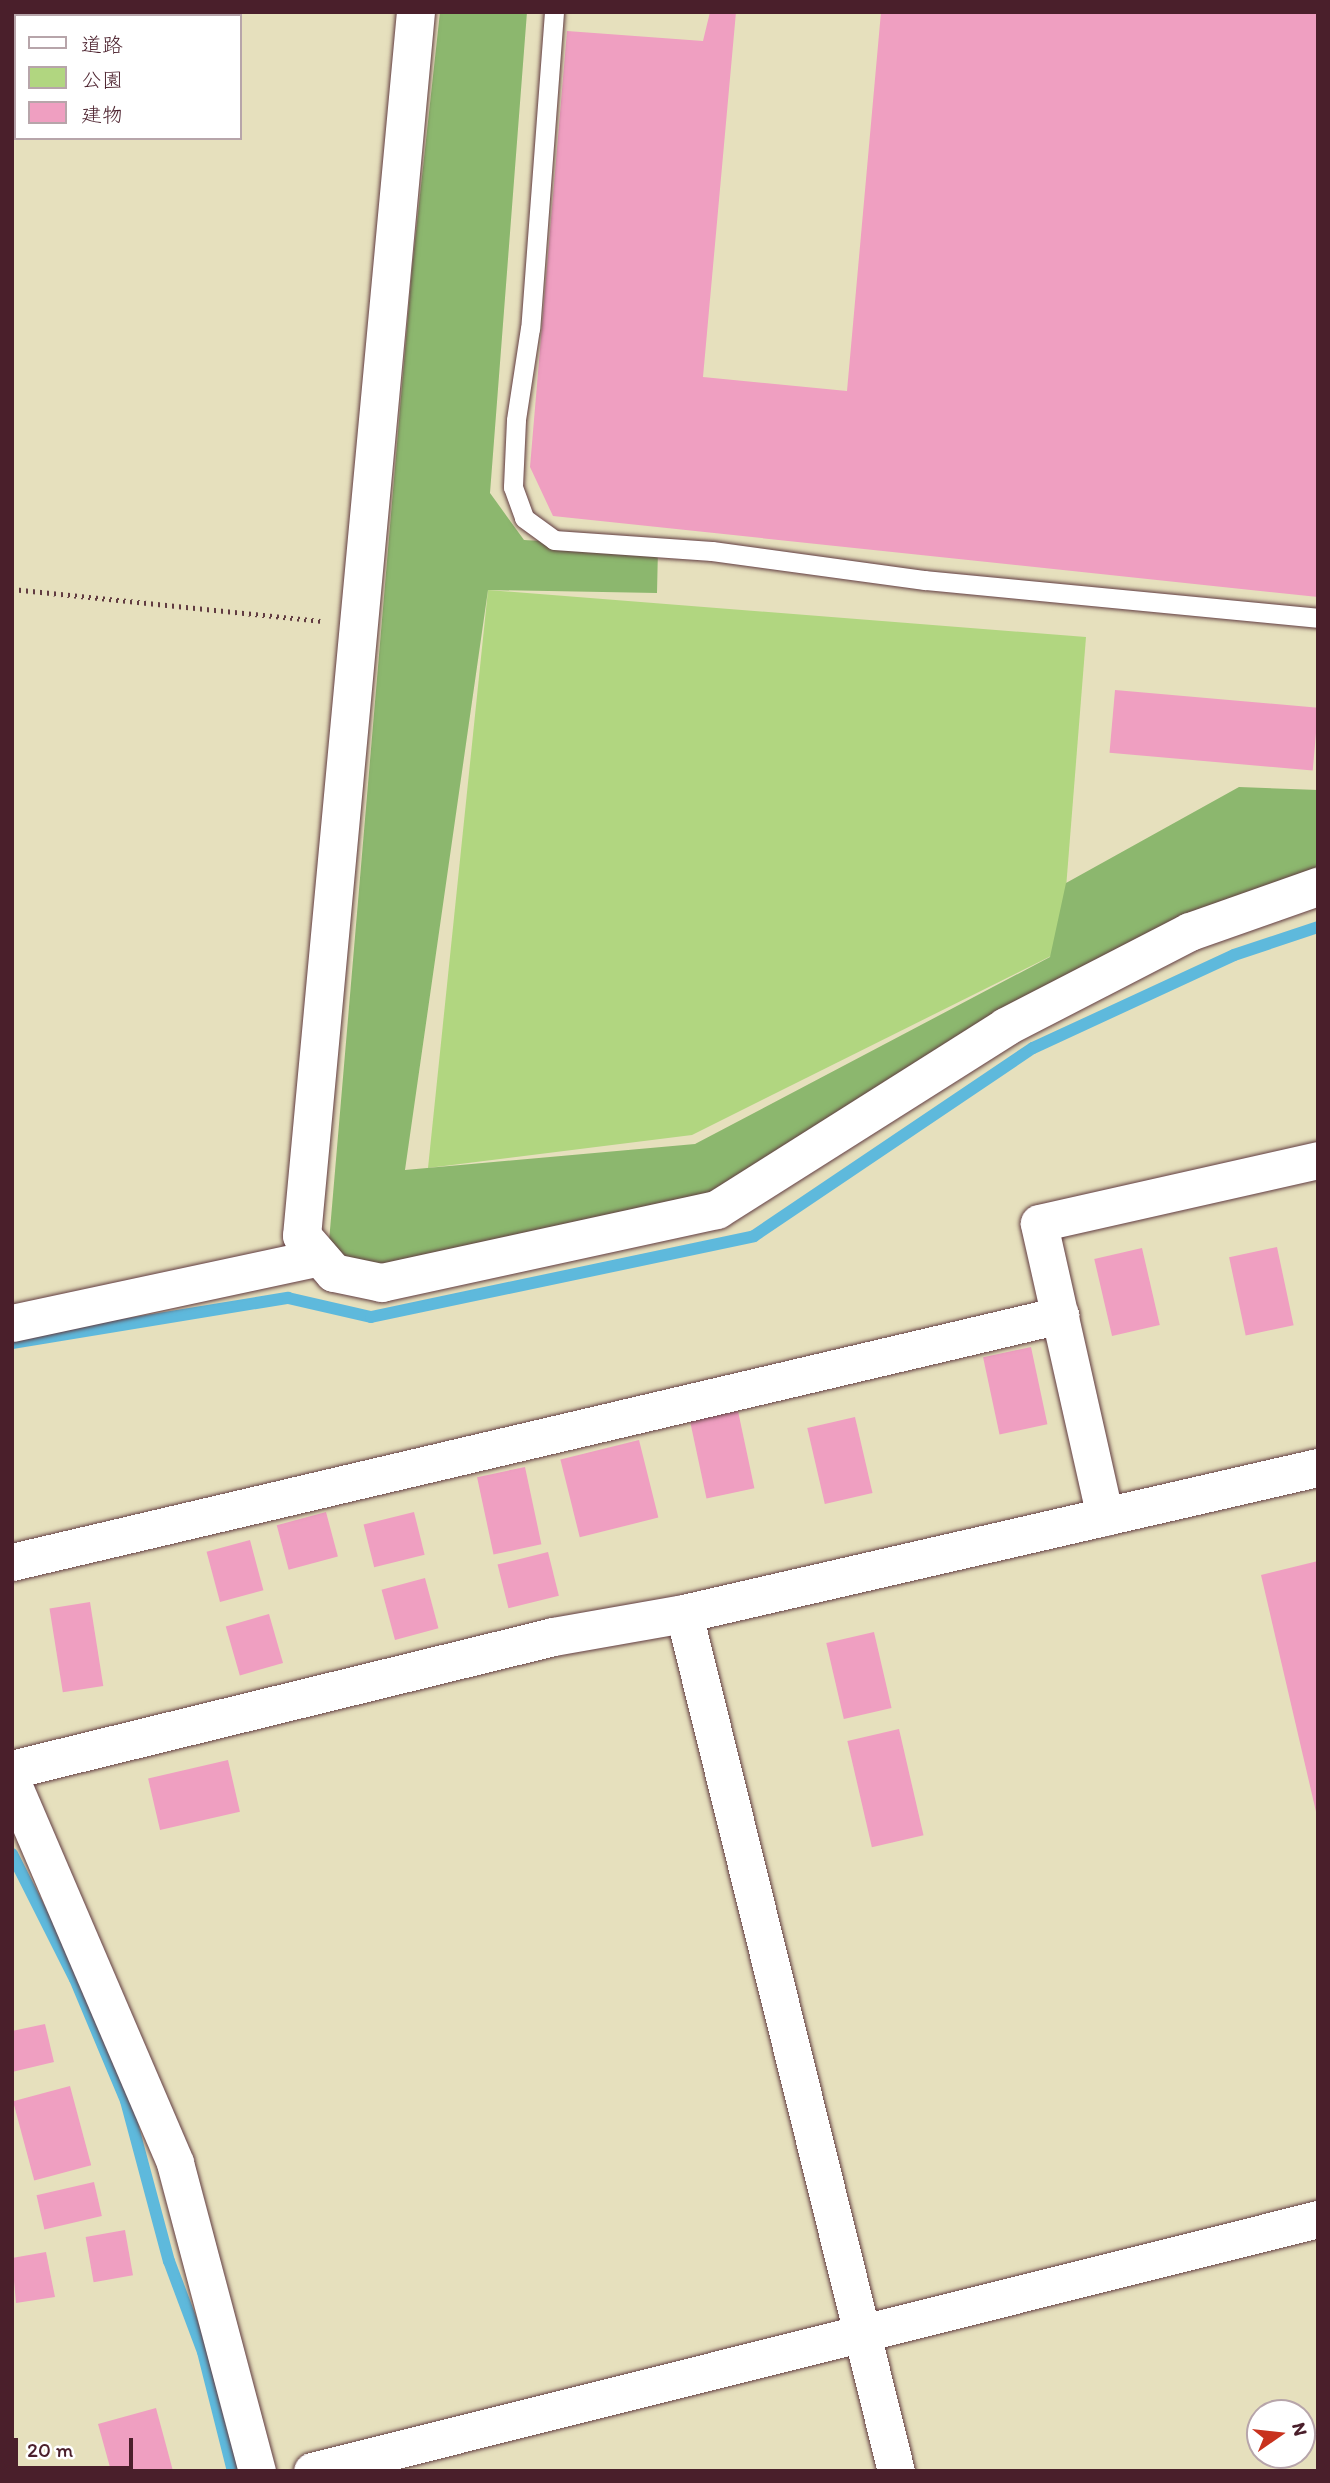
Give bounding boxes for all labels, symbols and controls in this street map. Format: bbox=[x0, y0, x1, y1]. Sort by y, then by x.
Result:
legend bbox=[14, 14, 242, 140]
text: 道路 bbox=[81, 32, 123, 57]
text: 公園 bbox=[81, 67, 123, 92]
text: 建物 bbox=[81, 102, 123, 127]
north arrow bbox=[1246, 2399, 1316, 2469]
text: N bbox=[1287, 2420, 1313, 2438]
scale bar bbox=[18, 2424, 136, 2468]
text: 20 m bbox=[27, 2437, 73, 2462]

